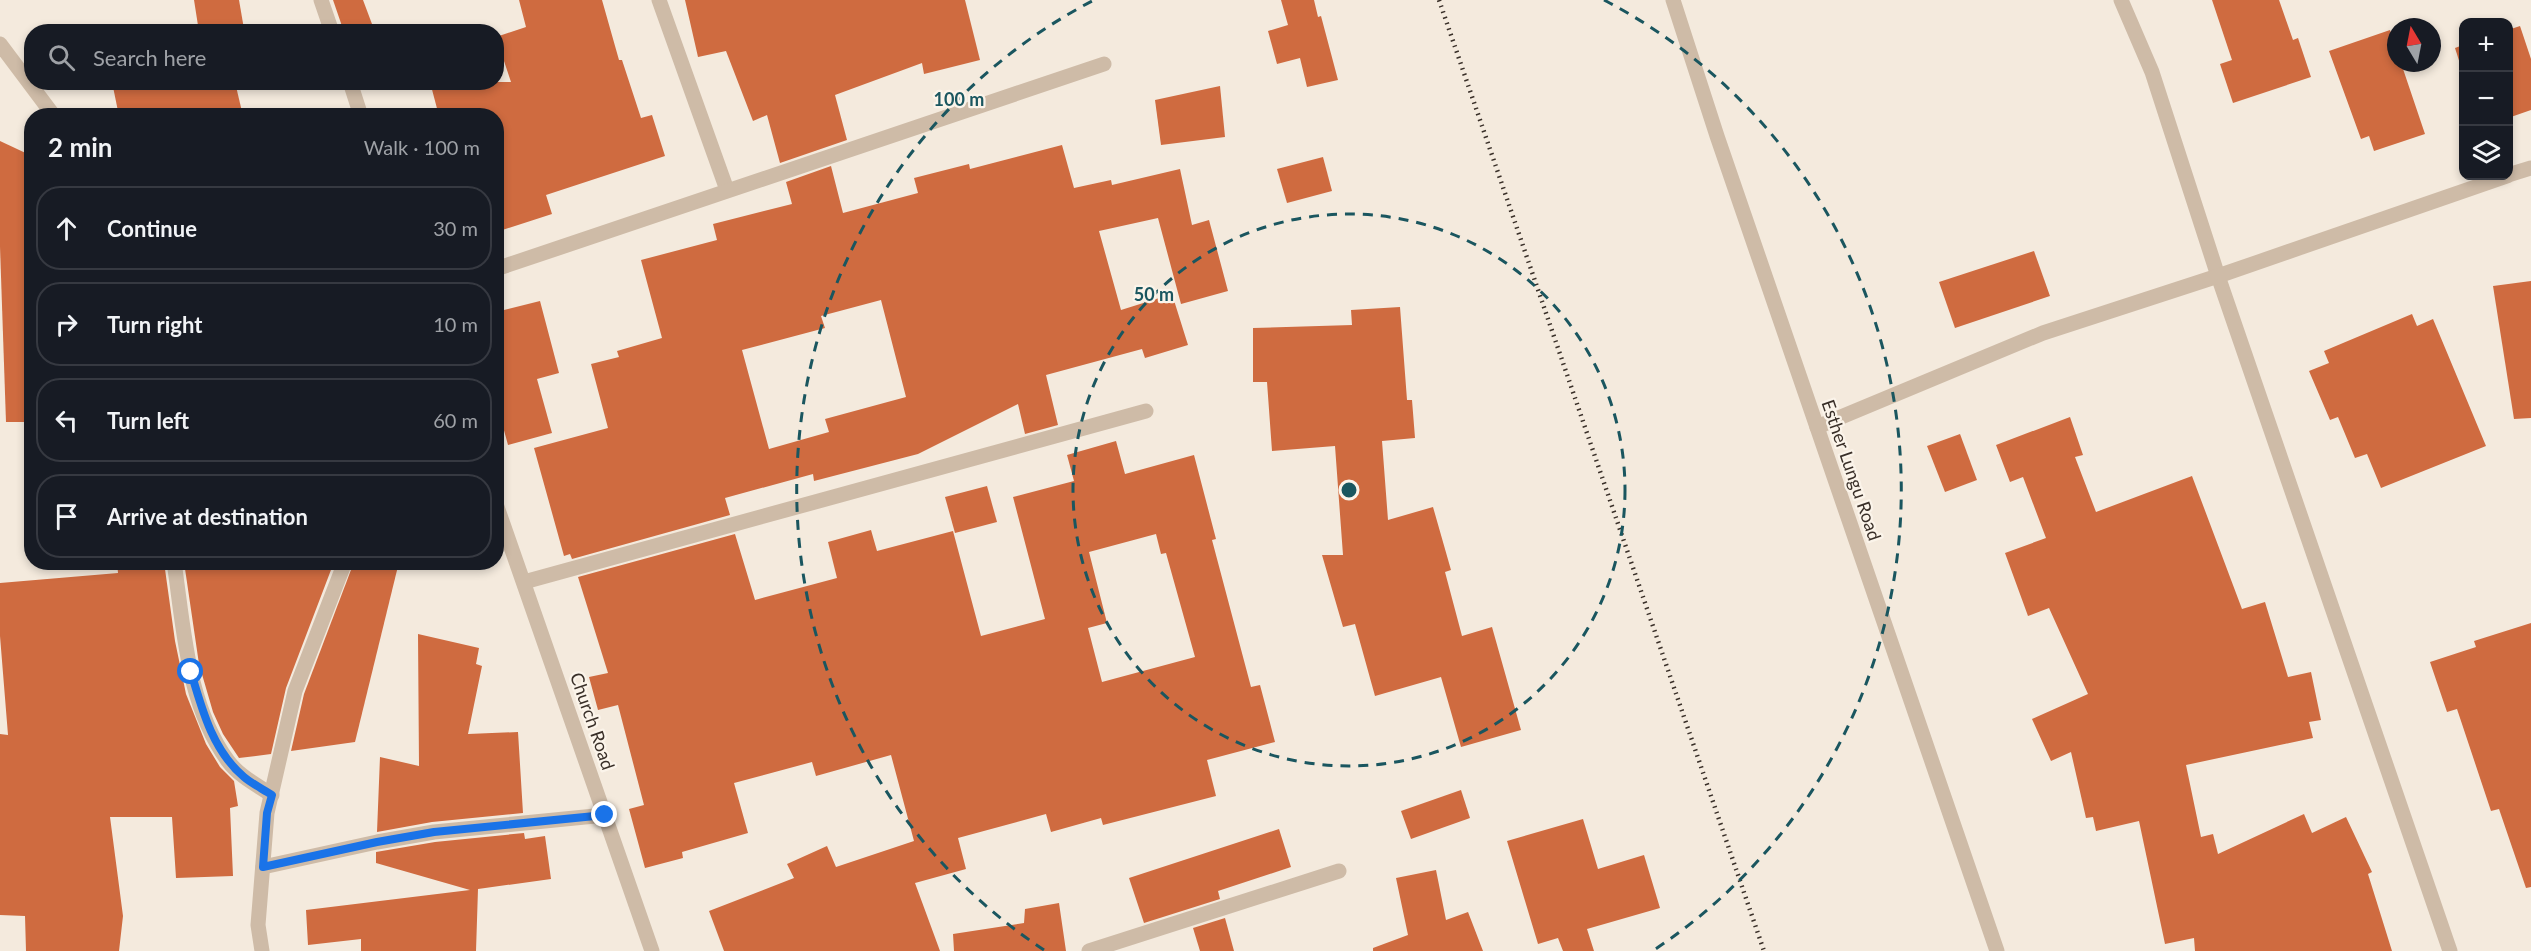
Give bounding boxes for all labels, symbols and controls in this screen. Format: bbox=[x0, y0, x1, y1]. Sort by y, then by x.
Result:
north arrow bbox=[2387, 18, 2441, 72]
map controls bbox=[2459, 18, 2513, 180]
button: + bbox=[2459, 18, 2513, 72]
search box bbox=[24, 24, 504, 90]
icon: search bbox=[45, 41, 78, 74]
text: Search here bbox=[93, 44, 206, 71]
button: − bbox=[2459, 72, 2513, 126]
text: 100 m bbox=[934, 88, 984, 110]
button: layers bbox=[2459, 126, 2513, 180]
text: 2 min bbox=[48, 131, 112, 163]
text: Walk · 100 m bbox=[364, 135, 480, 159]
icon: ahead bbox=[50, 212, 83, 245]
text: Continue bbox=[107, 215, 197, 242]
text: 30 m bbox=[433, 216, 478, 240]
text: 50 m bbox=[1134, 283, 1174, 305]
icon: right bbox=[50, 308, 83, 341]
text: Turn right bbox=[107, 311, 202, 338]
text: 10 m bbox=[433, 312, 478, 336]
street label: Esther Lungu Road bbox=[1818, 397, 1886, 543]
icon: left bbox=[50, 404, 83, 437]
text: Turn left bbox=[107, 407, 189, 434]
text: 60 m bbox=[433, 408, 478, 432]
centre of rings bbox=[1339, 480, 1359, 500]
icon: arrive bbox=[50, 500, 83, 533]
text: Arrive at destination bbox=[107, 503, 308, 530]
route start bbox=[177, 658, 203, 684]
street label: Church Road bbox=[566, 669, 620, 773]
route end bbox=[591, 801, 617, 827]

